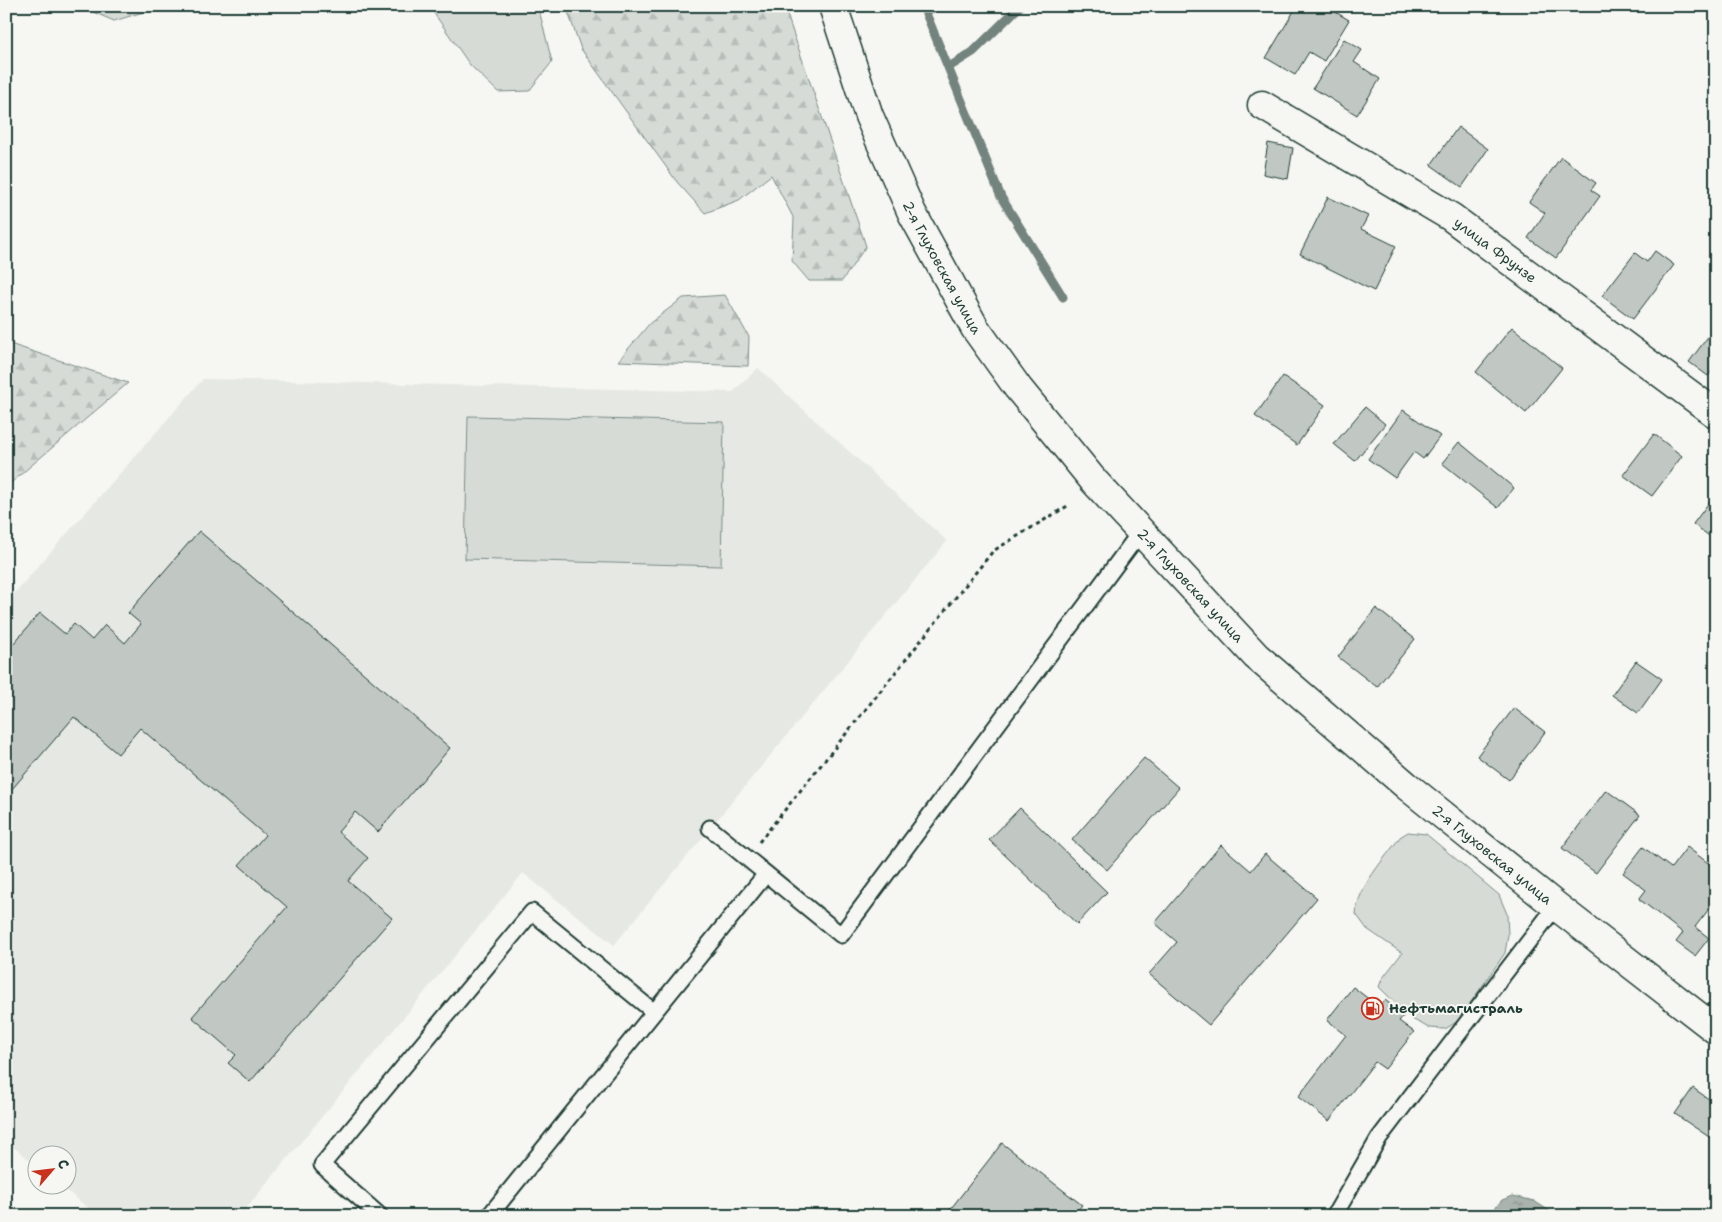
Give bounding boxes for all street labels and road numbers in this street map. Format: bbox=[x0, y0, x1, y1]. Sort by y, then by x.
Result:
street label: 2-я Глуховская улица bbox=[899, 198, 986, 338]
street label: улица Фрунзе bbox=[1450, 213, 1540, 287]
street label: 2-я Глуховская улица bbox=[1133, 524, 1248, 646]
street label: 2-я Глуховская улица bbox=[1429, 801, 1556, 909]

